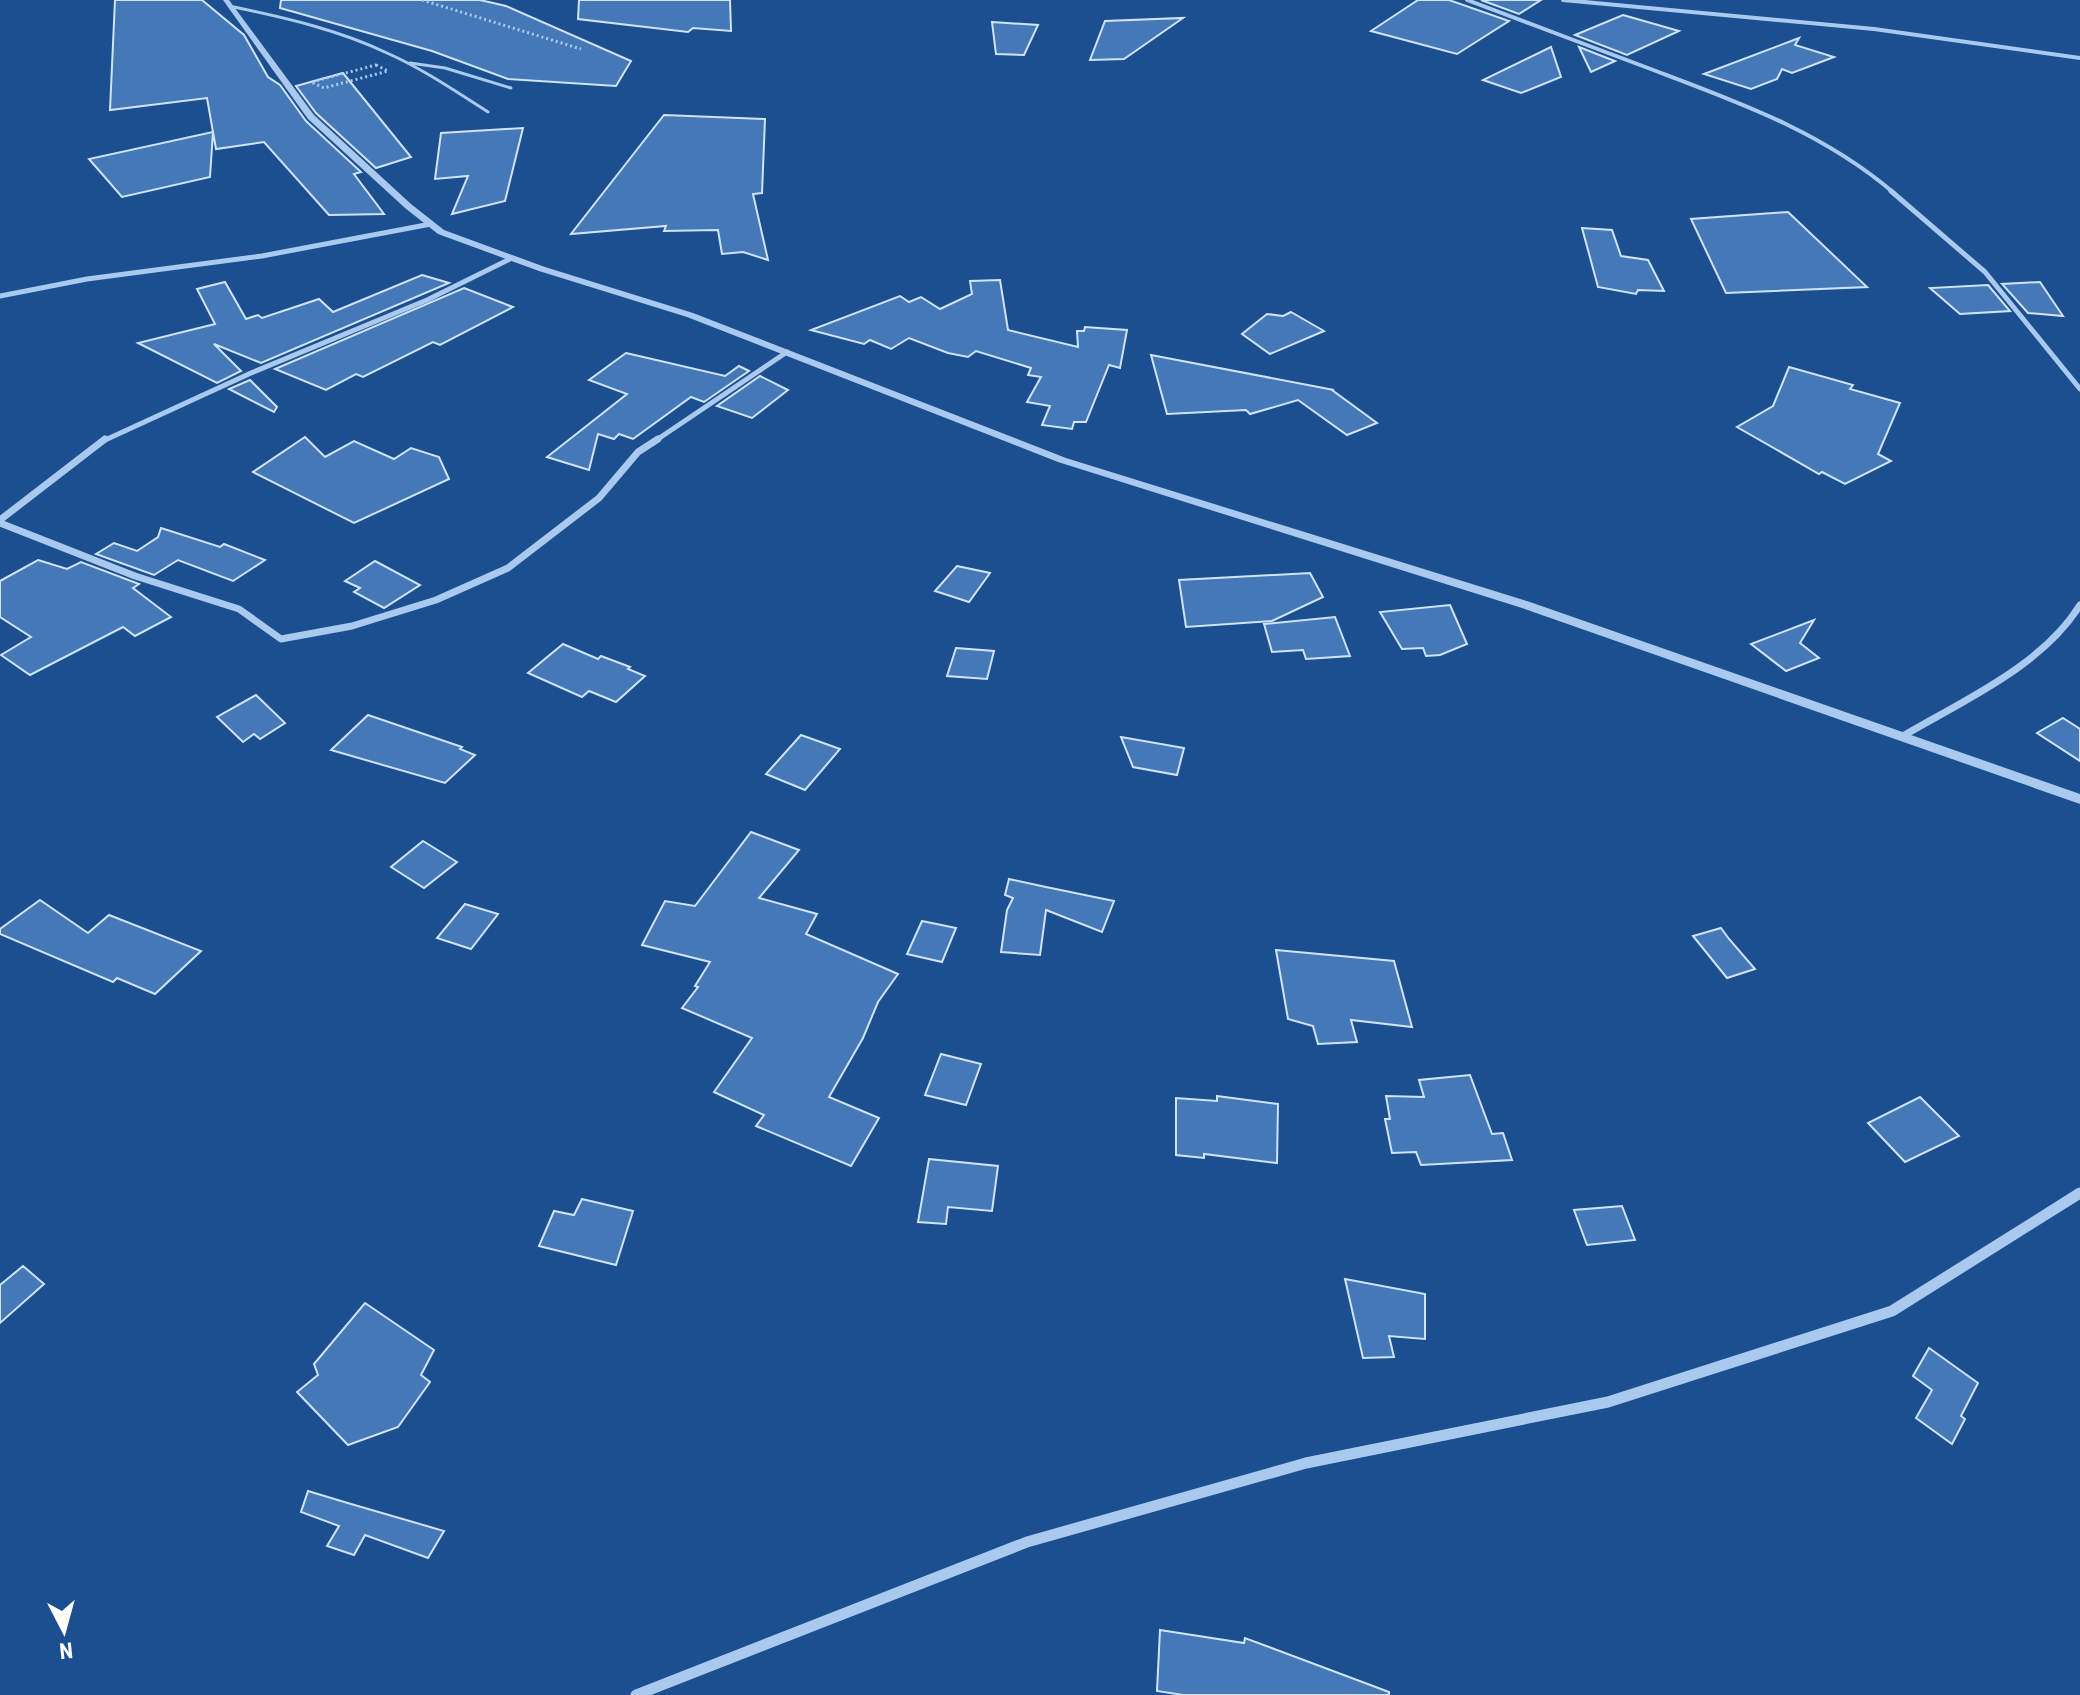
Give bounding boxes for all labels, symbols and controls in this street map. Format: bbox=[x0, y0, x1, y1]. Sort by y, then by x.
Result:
north arrow bbox=[24, 1591, 104, 1671]
text: N bbox=[58, 1637, 74, 1664]

